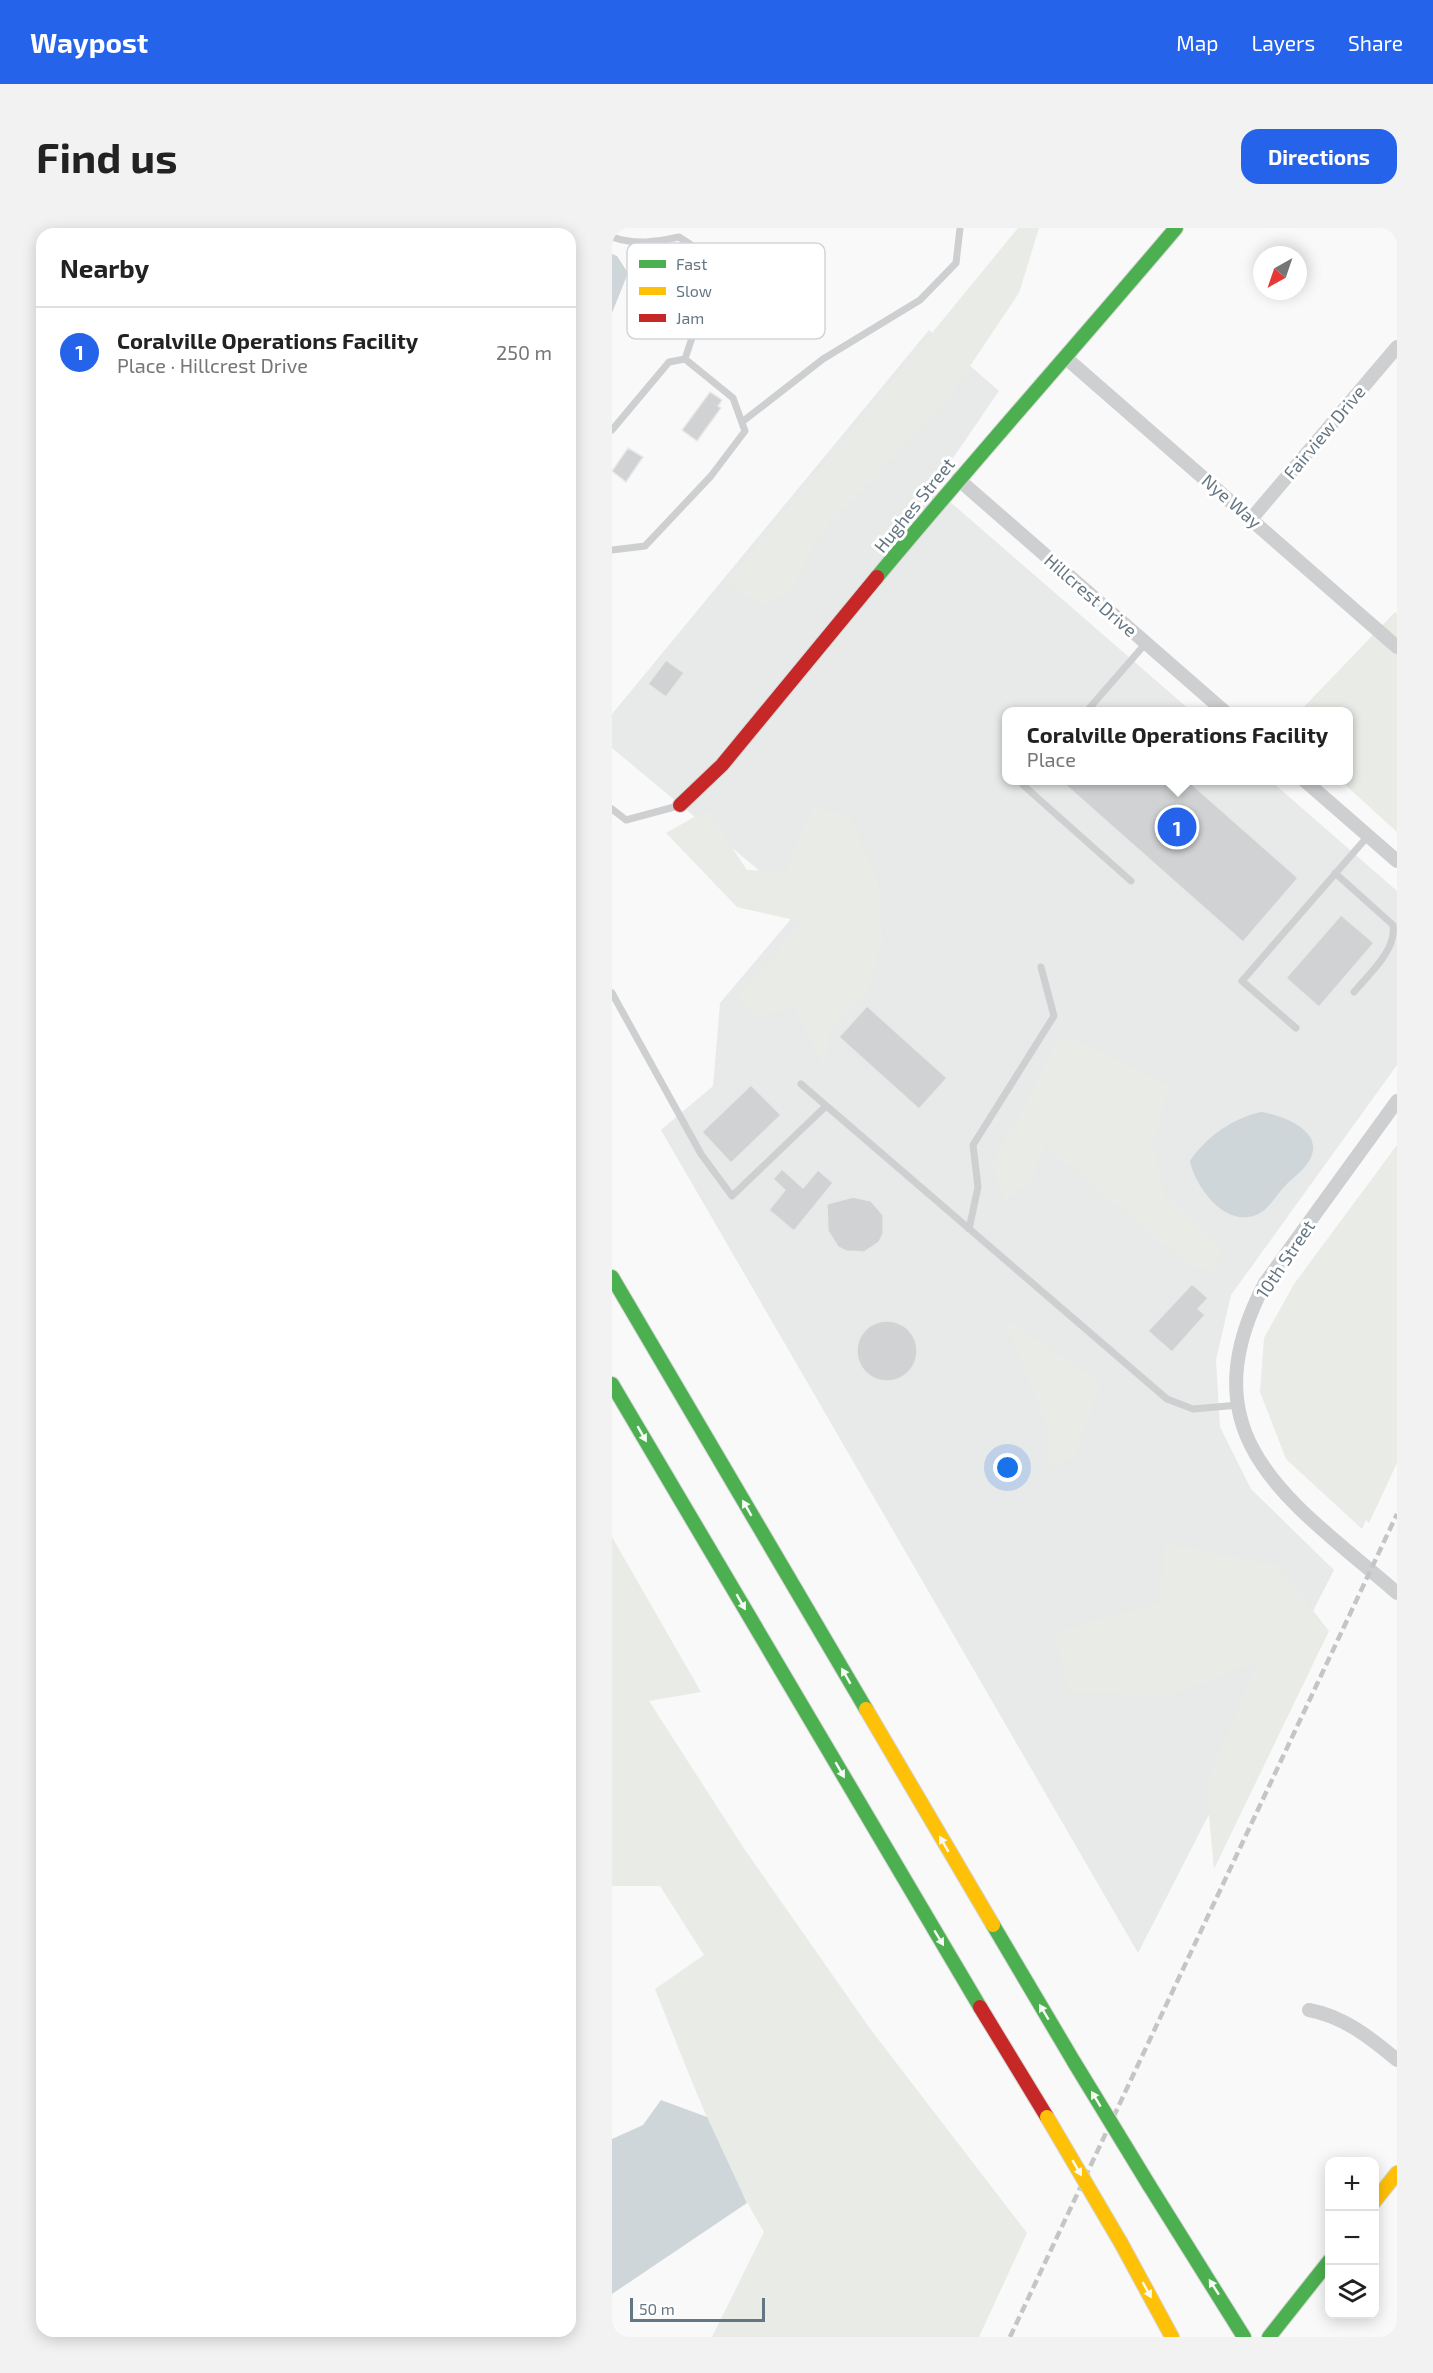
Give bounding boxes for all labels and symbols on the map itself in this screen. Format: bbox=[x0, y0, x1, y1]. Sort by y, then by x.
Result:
legend bbox=[627, 243, 825, 339]
north arrow bbox=[1253, 246, 1307, 300]
text: Fast bbox=[676, 254, 707, 273]
text: Slow bbox=[676, 281, 712, 300]
text: Jam bbox=[676, 308, 704, 327]
street label: Fairview Drive bbox=[1278, 381, 1370, 483]
street label: Hughes Street bbox=[869, 453, 959, 557]
street label: Nye Way bbox=[1198, 469, 1267, 533]
street label: Hillcrest Drive bbox=[1040, 549, 1142, 641]
pin: 1 bbox=[1158, 804, 1196, 850]
street label: 10th Street bbox=[1251, 1216, 1319, 1302]
one-way arrow bbox=[636, 1426, 647, 1442]
your location bbox=[993, 1453, 1022, 1482]
one-way arrow bbox=[742, 1499, 752, 1516]
one-way arrow bbox=[735, 1594, 746, 1610]
one-way arrow bbox=[840, 1668, 851, 1684]
one-way arrow bbox=[834, 1762, 845, 1778]
one-way arrow bbox=[939, 1836, 950, 1852]
one-way arrow bbox=[933, 1930, 944, 1946]
one-way arrow bbox=[1038, 2004, 1049, 2020]
one-way arrow bbox=[1091, 2091, 1102, 2107]
one-way arrow bbox=[1072, 2160, 1082, 2177]
one-way arrow bbox=[1208, 2279, 1219, 2295]
one-way arrow bbox=[1142, 2282, 1152, 2299]
scale bar bbox=[630, 2295, 765, 2322]

